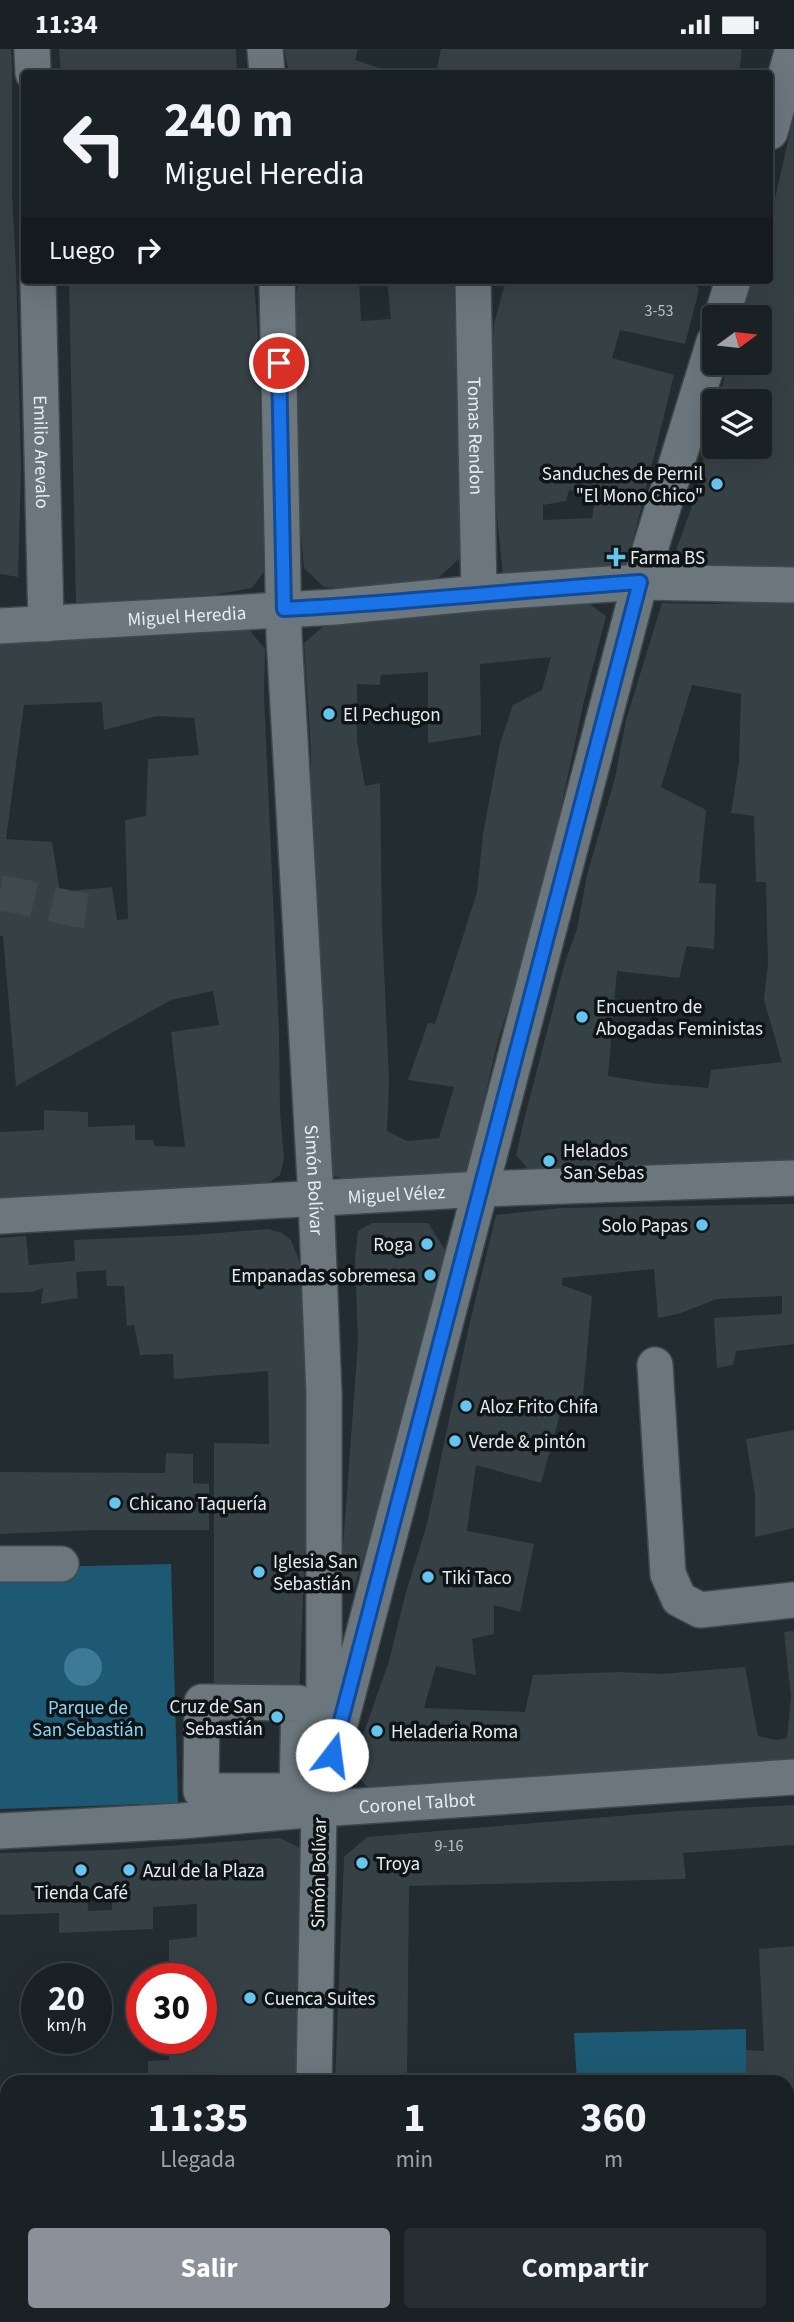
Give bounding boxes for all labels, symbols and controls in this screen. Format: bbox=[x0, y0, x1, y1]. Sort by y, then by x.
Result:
text: 11:34 bbox=[35, 6, 98, 43]
text: 240 m bbox=[164, 86, 293, 156]
icon: left bbox=[49, 98, 140, 189]
text: Miguel Heredia bbox=[164, 151, 364, 197]
icon: right bbox=[129, 231, 167, 269]
text: Luego bbox=[49, 232, 115, 269]
house number: 3-53 bbox=[645, 300, 673, 322]
north arrow bbox=[702, 305, 772, 375]
map controls bbox=[702, 305, 772, 459]
pin bbox=[249, 333, 309, 393]
icon: arrive bbox=[260, 344, 298, 382]
street label: Tomas Rendon bbox=[460, 377, 489, 495]
button: layers bbox=[702, 389, 772, 459]
street label: Emilio Arevalo bbox=[26, 395, 55, 509]
place label: Sanduches de Pernil "El Mono Chico" bbox=[542, 461, 703, 510]
marker: Sanduches de Pernil "El Mono Chico" bbox=[709, 476, 725, 492]
place label: Farma BS bbox=[630, 545, 705, 572]
marker: Farma BS bbox=[608, 549, 624, 565]
street label: Miguel Heredia bbox=[127, 600, 247, 634]
place label: El Pechugon bbox=[343, 702, 441, 729]
marker: El Pechugon bbox=[321, 706, 337, 722]
place label: Encuentro de Abogadas Feministas bbox=[596, 994, 763, 1043]
marker: Encuentro de Abogadas Feministas bbox=[574, 1009, 590, 1025]
street label: Simón Bolívar bbox=[297, 1124, 330, 1236]
place label: Helados San Sebas bbox=[563, 1138, 644, 1187]
marker: Helados San Sebas bbox=[541, 1153, 557, 1169]
street label: Miguel Vélez bbox=[347, 1179, 446, 1212]
place label: Solo Papas bbox=[601, 1213, 688, 1240]
marker: Solo Papas bbox=[694, 1217, 710, 1233]
place label: Roga bbox=[373, 1232, 413, 1259]
marker: Roga bbox=[419, 1236, 435, 1252]
place label: Empanadas sobremesa bbox=[231, 1263, 416, 1290]
marker: Empanadas sobremesa bbox=[422, 1267, 438, 1283]
place label: Aloz Frito Chifa bbox=[480, 1394, 598, 1421]
marker: Aloz Frito Chifa bbox=[458, 1398, 474, 1414]
place label: Verde & pintón bbox=[469, 1429, 586, 1456]
marker: Verde & pintón bbox=[447, 1433, 463, 1449]
place label: Chicano Taquería bbox=[129, 1491, 267, 1518]
marker: Chicano Taquería bbox=[107, 1495, 123, 1511]
place label: Iglesia San Sebastián bbox=[273, 1549, 358, 1598]
marker: Iglesia San Sebastián bbox=[251, 1564, 267, 1580]
place label: Tiki Taco bbox=[442, 1565, 512, 1592]
marker: Tiki Taco bbox=[420, 1569, 436, 1585]
place label: Cruz de San Sebastián bbox=[169, 1694, 263, 1743]
park label: Parque de San Sebastián bbox=[32, 1695, 144, 1744]
marker: Cruz de San Sebastián bbox=[269, 1709, 285, 1725]
position arrow bbox=[295, 1718, 369, 1792]
place label: Heladeria Roma bbox=[391, 1719, 518, 1746]
marker: Heladeria Roma bbox=[369, 1723, 385, 1739]
street label: Coronel Talbot bbox=[358, 1786, 477, 1821]
street label: Simón Bolívar bbox=[305, 1817, 334, 1929]
house number: 9-16 bbox=[435, 1835, 463, 1857]
place label: Troya bbox=[376, 1851, 420, 1878]
marker: Troya bbox=[354, 1855, 370, 1871]
place label: Azul de la Plaza bbox=[143, 1858, 265, 1885]
marker: Tienda Café bbox=[73, 1862, 89, 1878]
marker: Azul de la Plaza bbox=[121, 1862, 137, 1878]
place label: Tienda Café bbox=[34, 1880, 128, 1907]
speed limit sign: 30 bbox=[126, 1963, 217, 2054]
text: 20 bbox=[48, 1974, 85, 2024]
place label: Cuenca Suites bbox=[264, 1986, 375, 2013]
marker: Cuenca Suites bbox=[242, 1990, 258, 2006]
text: km/h bbox=[47, 2013, 86, 2038]
text: 11:35 bbox=[147, 2088, 249, 2148]
text: 1 bbox=[403, 2088, 425, 2148]
text: 360 bbox=[580, 2088, 647, 2148]
text: Llegada bbox=[160, 2143, 236, 2176]
text: min bbox=[396, 2143, 433, 2176]
text: m bbox=[604, 2143, 623, 2176]
button: Salir bbox=[28, 2228, 390, 2308]
button: Compartir bbox=[404, 2228, 766, 2308]

